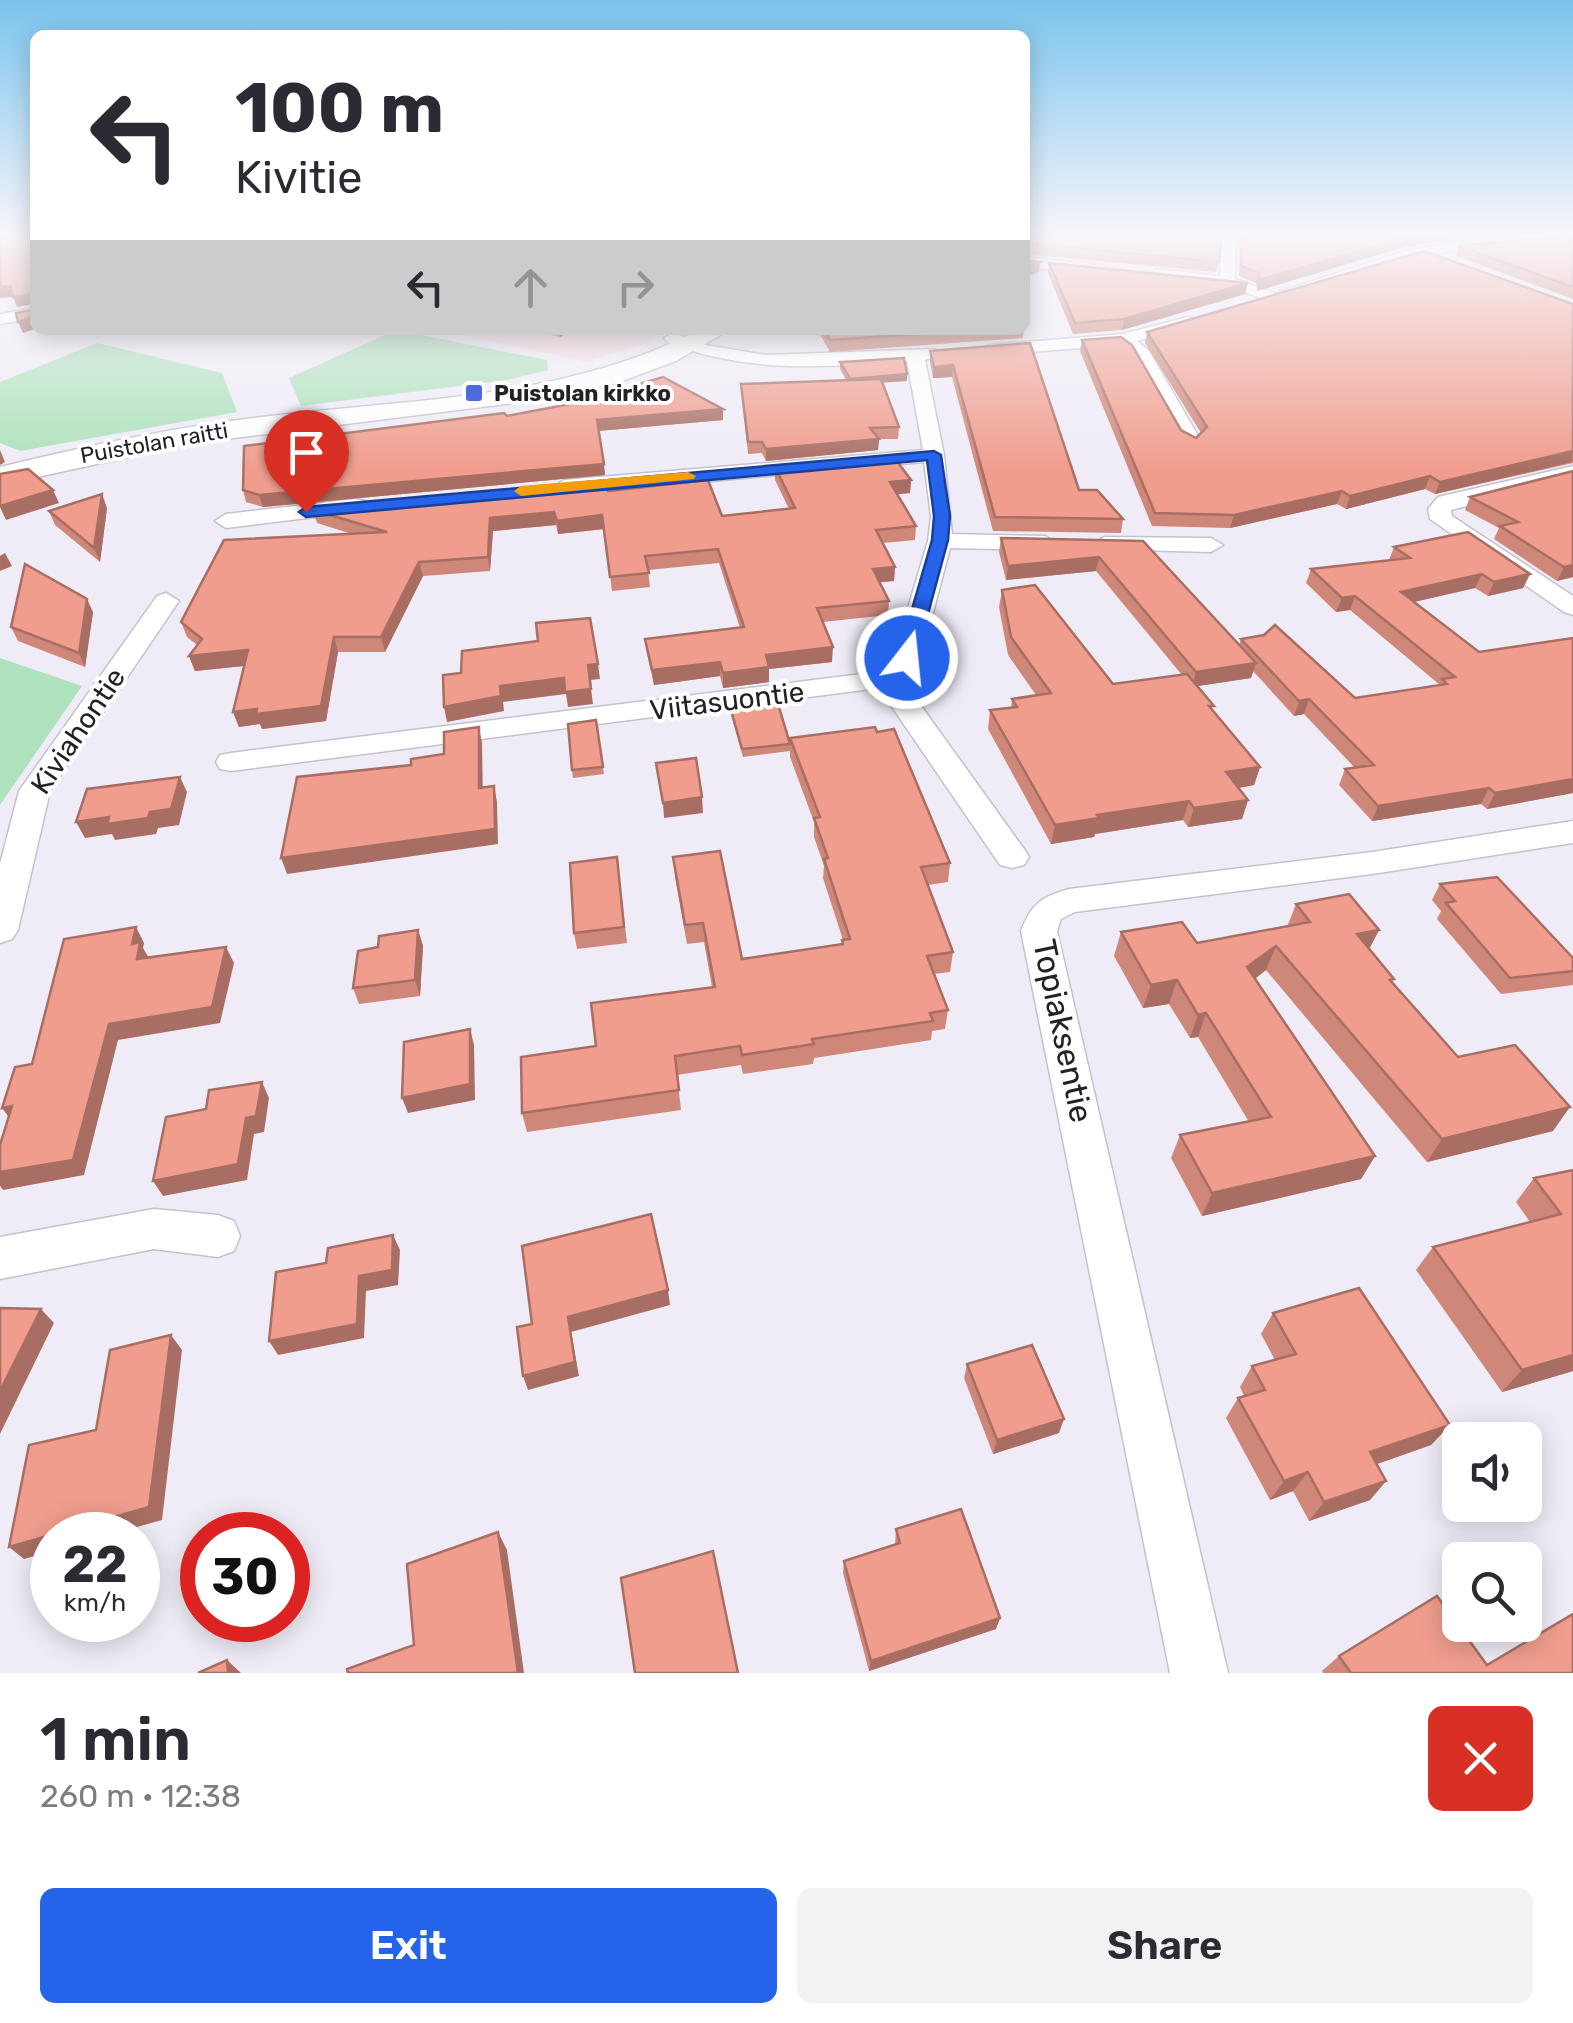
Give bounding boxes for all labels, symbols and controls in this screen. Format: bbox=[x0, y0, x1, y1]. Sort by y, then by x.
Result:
text: 100 m bbox=[235, 67, 444, 150]
icon: left bbox=[70, 70, 200, 200]
text: Kivitie bbox=[235, 151, 362, 204]
icon: left bbox=[398, 260, 453, 315]
icon: ahead bbox=[503, 260, 558, 315]
icon: right bbox=[608, 260, 663, 315]
place label: Puistolan kirkko bbox=[494, 380, 671, 407]
marker: Puistolan kirkko bbox=[463, 382, 485, 404]
pin bbox=[264, 410, 349, 513]
street label: Puistolan raitti bbox=[78, 417, 230, 469]
icon: arrive bbox=[279, 425, 334, 480]
position arrow bbox=[855, 606, 959, 710]
street label: Kiviahontie bbox=[24, 662, 132, 800]
street label: Viitasuontie bbox=[648, 675, 806, 727]
street label: Topiaksentie bbox=[1025, 936, 1101, 1126]
map controls bbox=[1442, 1422, 1542, 1642]
button: sound bbox=[1442, 1422, 1542, 1522]
speed limit sign: 30 bbox=[180, 1512, 310, 1642]
text: 22 bbox=[63, 1535, 128, 1595]
button: search bbox=[1442, 1542, 1542, 1642]
text: km/h bbox=[64, 1588, 126, 1617]
text: 1 min bbox=[40, 1704, 191, 1775]
button: close bbox=[1428, 1706, 1533, 1811]
text: 260 m · 12:38 bbox=[40, 1777, 241, 1815]
button: Exit bbox=[40, 1888, 777, 2003]
button: Share bbox=[797, 1888, 1533, 2003]

